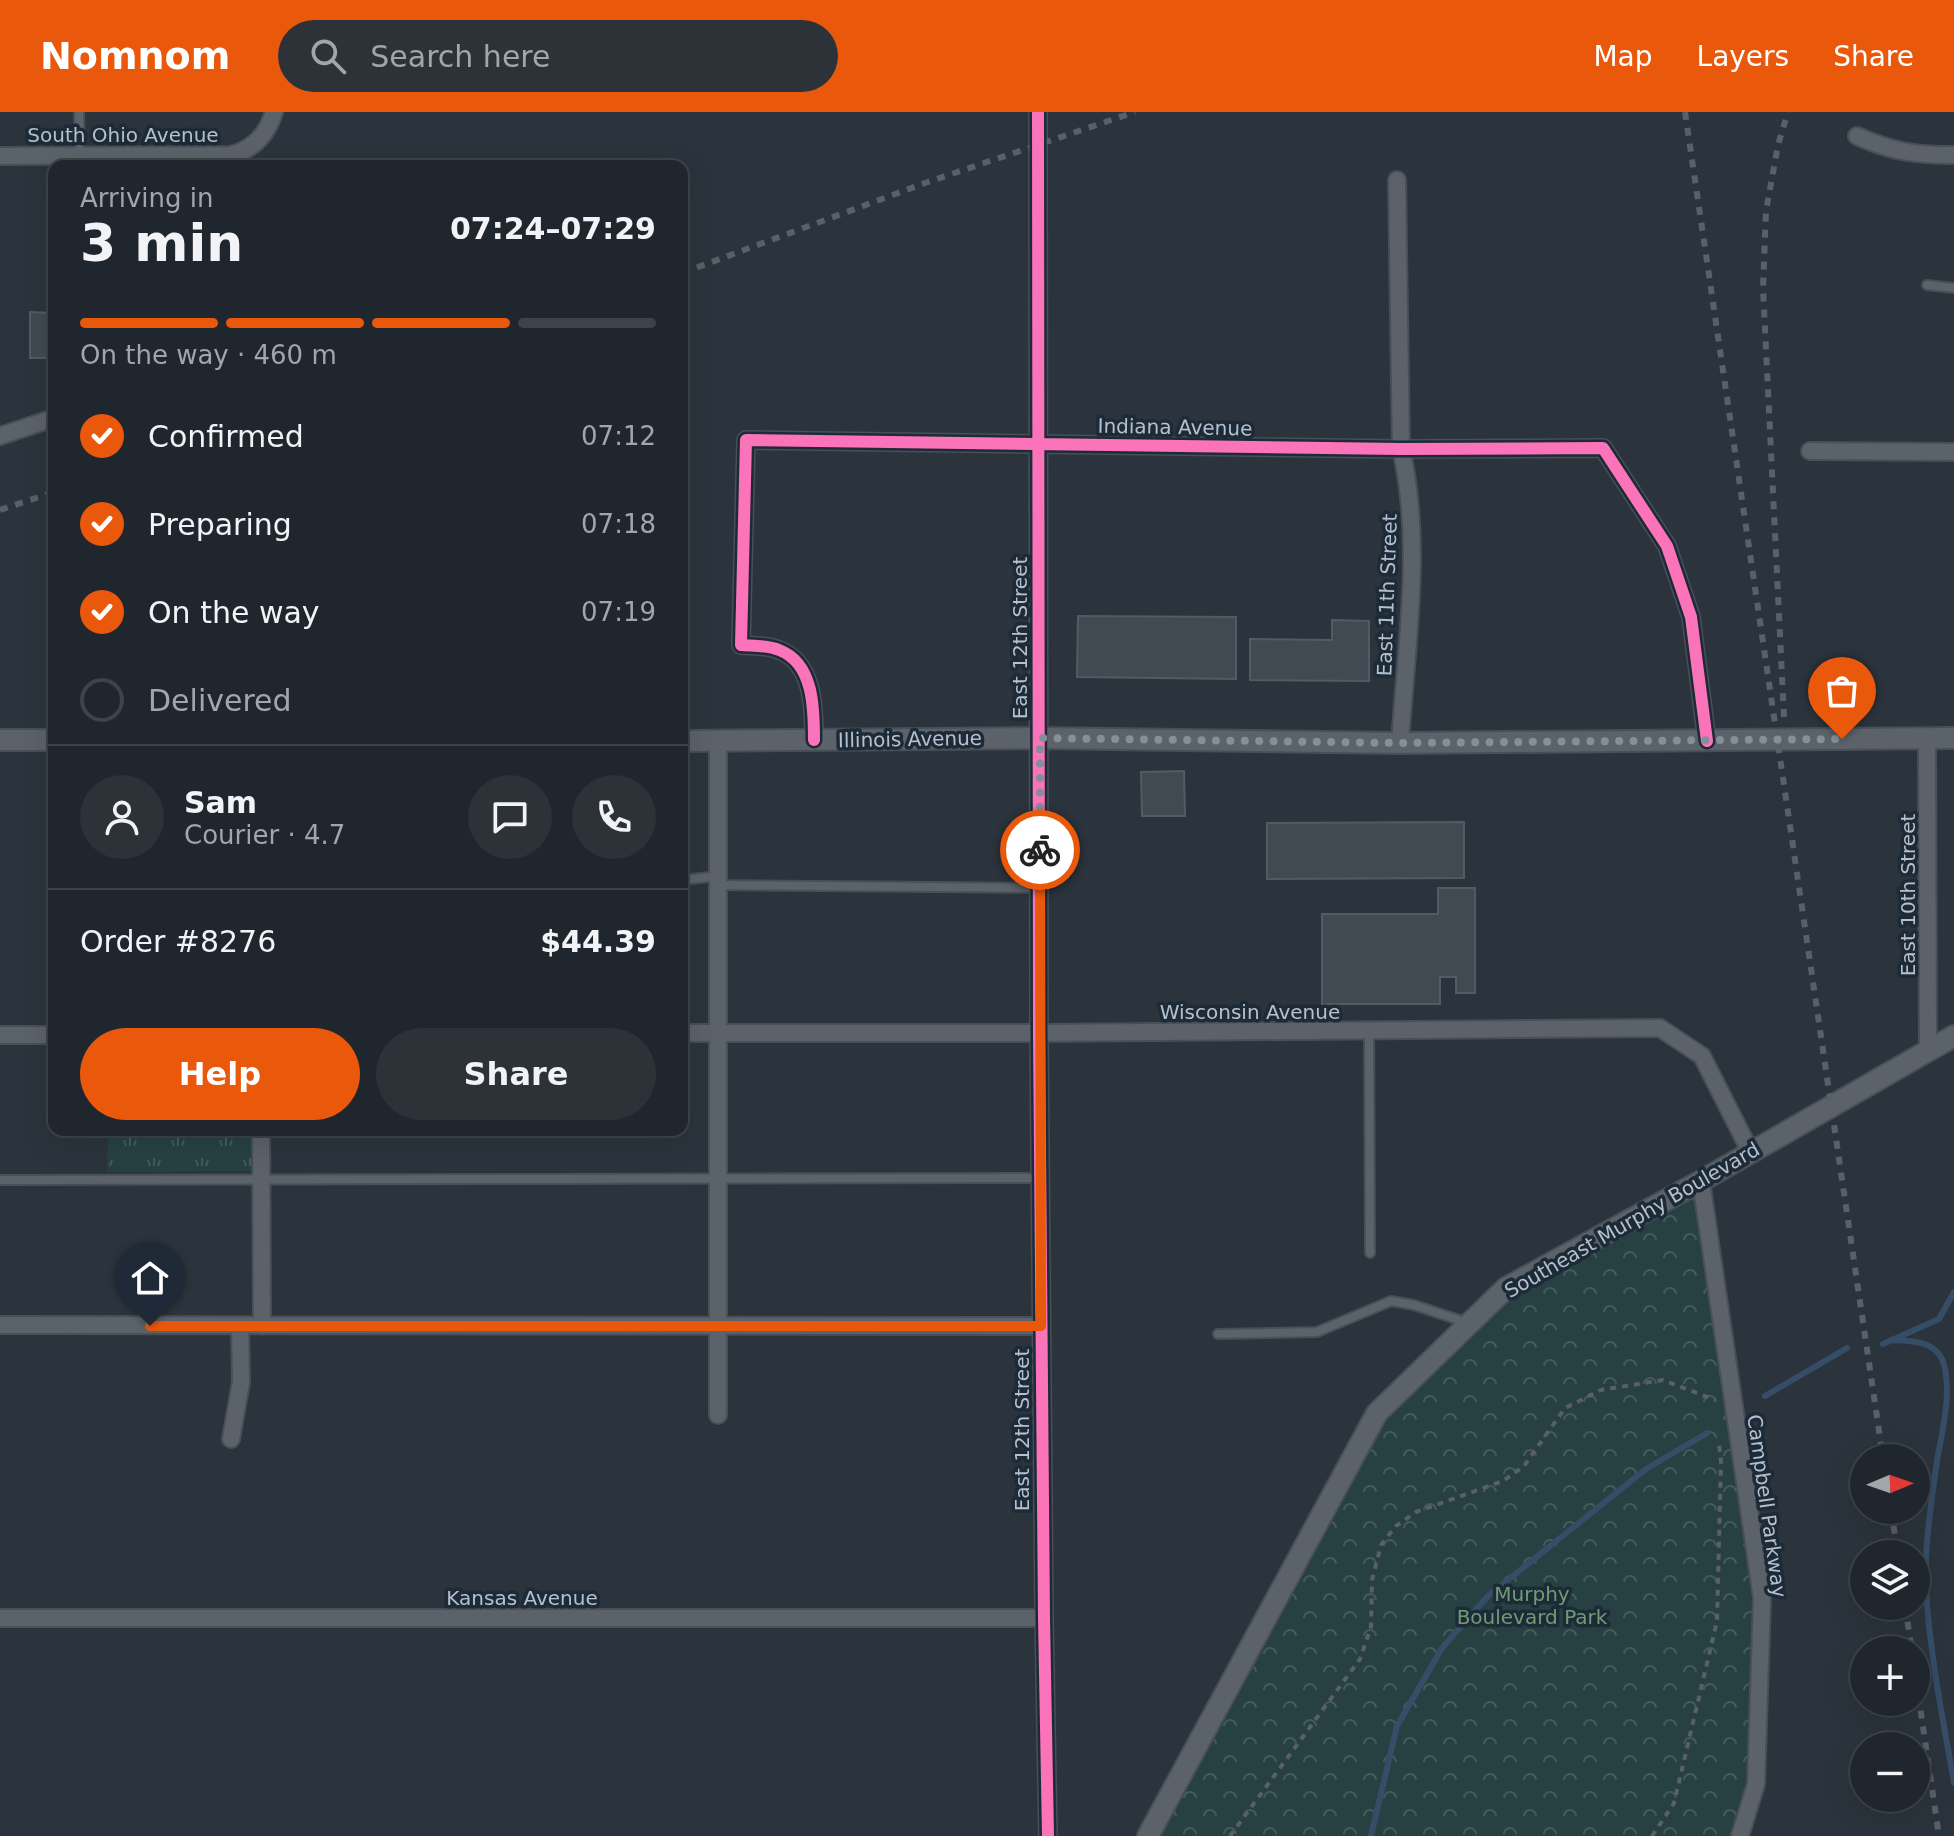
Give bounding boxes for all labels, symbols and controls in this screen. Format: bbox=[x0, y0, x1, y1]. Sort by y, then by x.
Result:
search box bbox=[278, 20, 838, 92]
text: Nomnom bbox=[40, 34, 230, 78]
icon: search bbox=[306, 34, 350, 78]
text: Search here bbox=[370, 39, 550, 74]
text: Map bbox=[1593, 40, 1653, 73]
text: Layers bbox=[1697, 40, 1789, 73]
text: Share bbox=[1833, 40, 1914, 73]
street label: South Ohio Avenue bbox=[27, 123, 219, 147]
text: Arriving in bbox=[80, 183, 214, 213]
text: 07:24–07:29 bbox=[450, 211, 656, 246]
text: 3 min bbox=[80, 213, 243, 273]
text: On the way · 460 m bbox=[80, 340, 337, 370]
icon: check bbox=[80, 414, 124, 458]
street label: Indiana Avenue bbox=[1097, 414, 1253, 440]
text: Confirmed bbox=[148, 419, 304, 454]
text: 07:12 bbox=[581, 421, 656, 451]
icon: check bbox=[80, 502, 124, 546]
text: Preparing bbox=[148, 507, 292, 542]
text: 07:18 bbox=[581, 509, 656, 539]
street label: East 11th Street bbox=[1372, 513, 1402, 677]
street label: East 12th Street bbox=[1008, 557, 1032, 719]
icon: check bbox=[80, 590, 124, 634]
text: On the way bbox=[148, 595, 320, 630]
text: 07:19 bbox=[581, 597, 656, 627]
pin bbox=[1808, 657, 1876, 739]
icon: bag bbox=[1820, 669, 1864, 713]
text: Delivered bbox=[148, 683, 292, 718]
street label: Illinois Avenue bbox=[838, 726, 982, 752]
button: person bbox=[80, 775, 164, 859]
button: chat bbox=[468, 775, 552, 859]
button: phone bbox=[572, 775, 656, 859]
text: Sam bbox=[184, 785, 257, 820]
courier bbox=[1000, 810, 1080, 890]
street label: East 10th Street bbox=[1896, 814, 1920, 976]
text: Courier · 4.7 bbox=[184, 820, 345, 850]
icon: bike bbox=[1018, 828, 1062, 872]
text: Order #8276 bbox=[80, 924, 276, 959]
text: $44.39 bbox=[540, 924, 656, 959]
street label: Wisconsin Avenue bbox=[1160, 1000, 1340, 1024]
button: Help bbox=[80, 1028, 360, 1120]
button: Share bbox=[376, 1028, 656, 1120]
street label: Southeast Murphy Boulevard bbox=[1500, 1137, 1764, 1303]
pin bbox=[116, 1244, 184, 1326]
icon: home bbox=[128, 1256, 172, 1300]
street label: East 12th Street bbox=[1010, 1349, 1034, 1511]
street label: Campbell Parkway bbox=[1742, 1413, 1792, 1599]
north arrow bbox=[1850, 1444, 1930, 1524]
map controls bbox=[1850, 1444, 1930, 1812]
button: layers bbox=[1850, 1540, 1930, 1620]
park label: Murphy Boulevard Park bbox=[1457, 1582, 1608, 1629]
street label: Kansas Avenue bbox=[446, 1586, 598, 1610]
button: + bbox=[1850, 1636, 1930, 1716]
button: − bbox=[1850, 1732, 1930, 1812]

